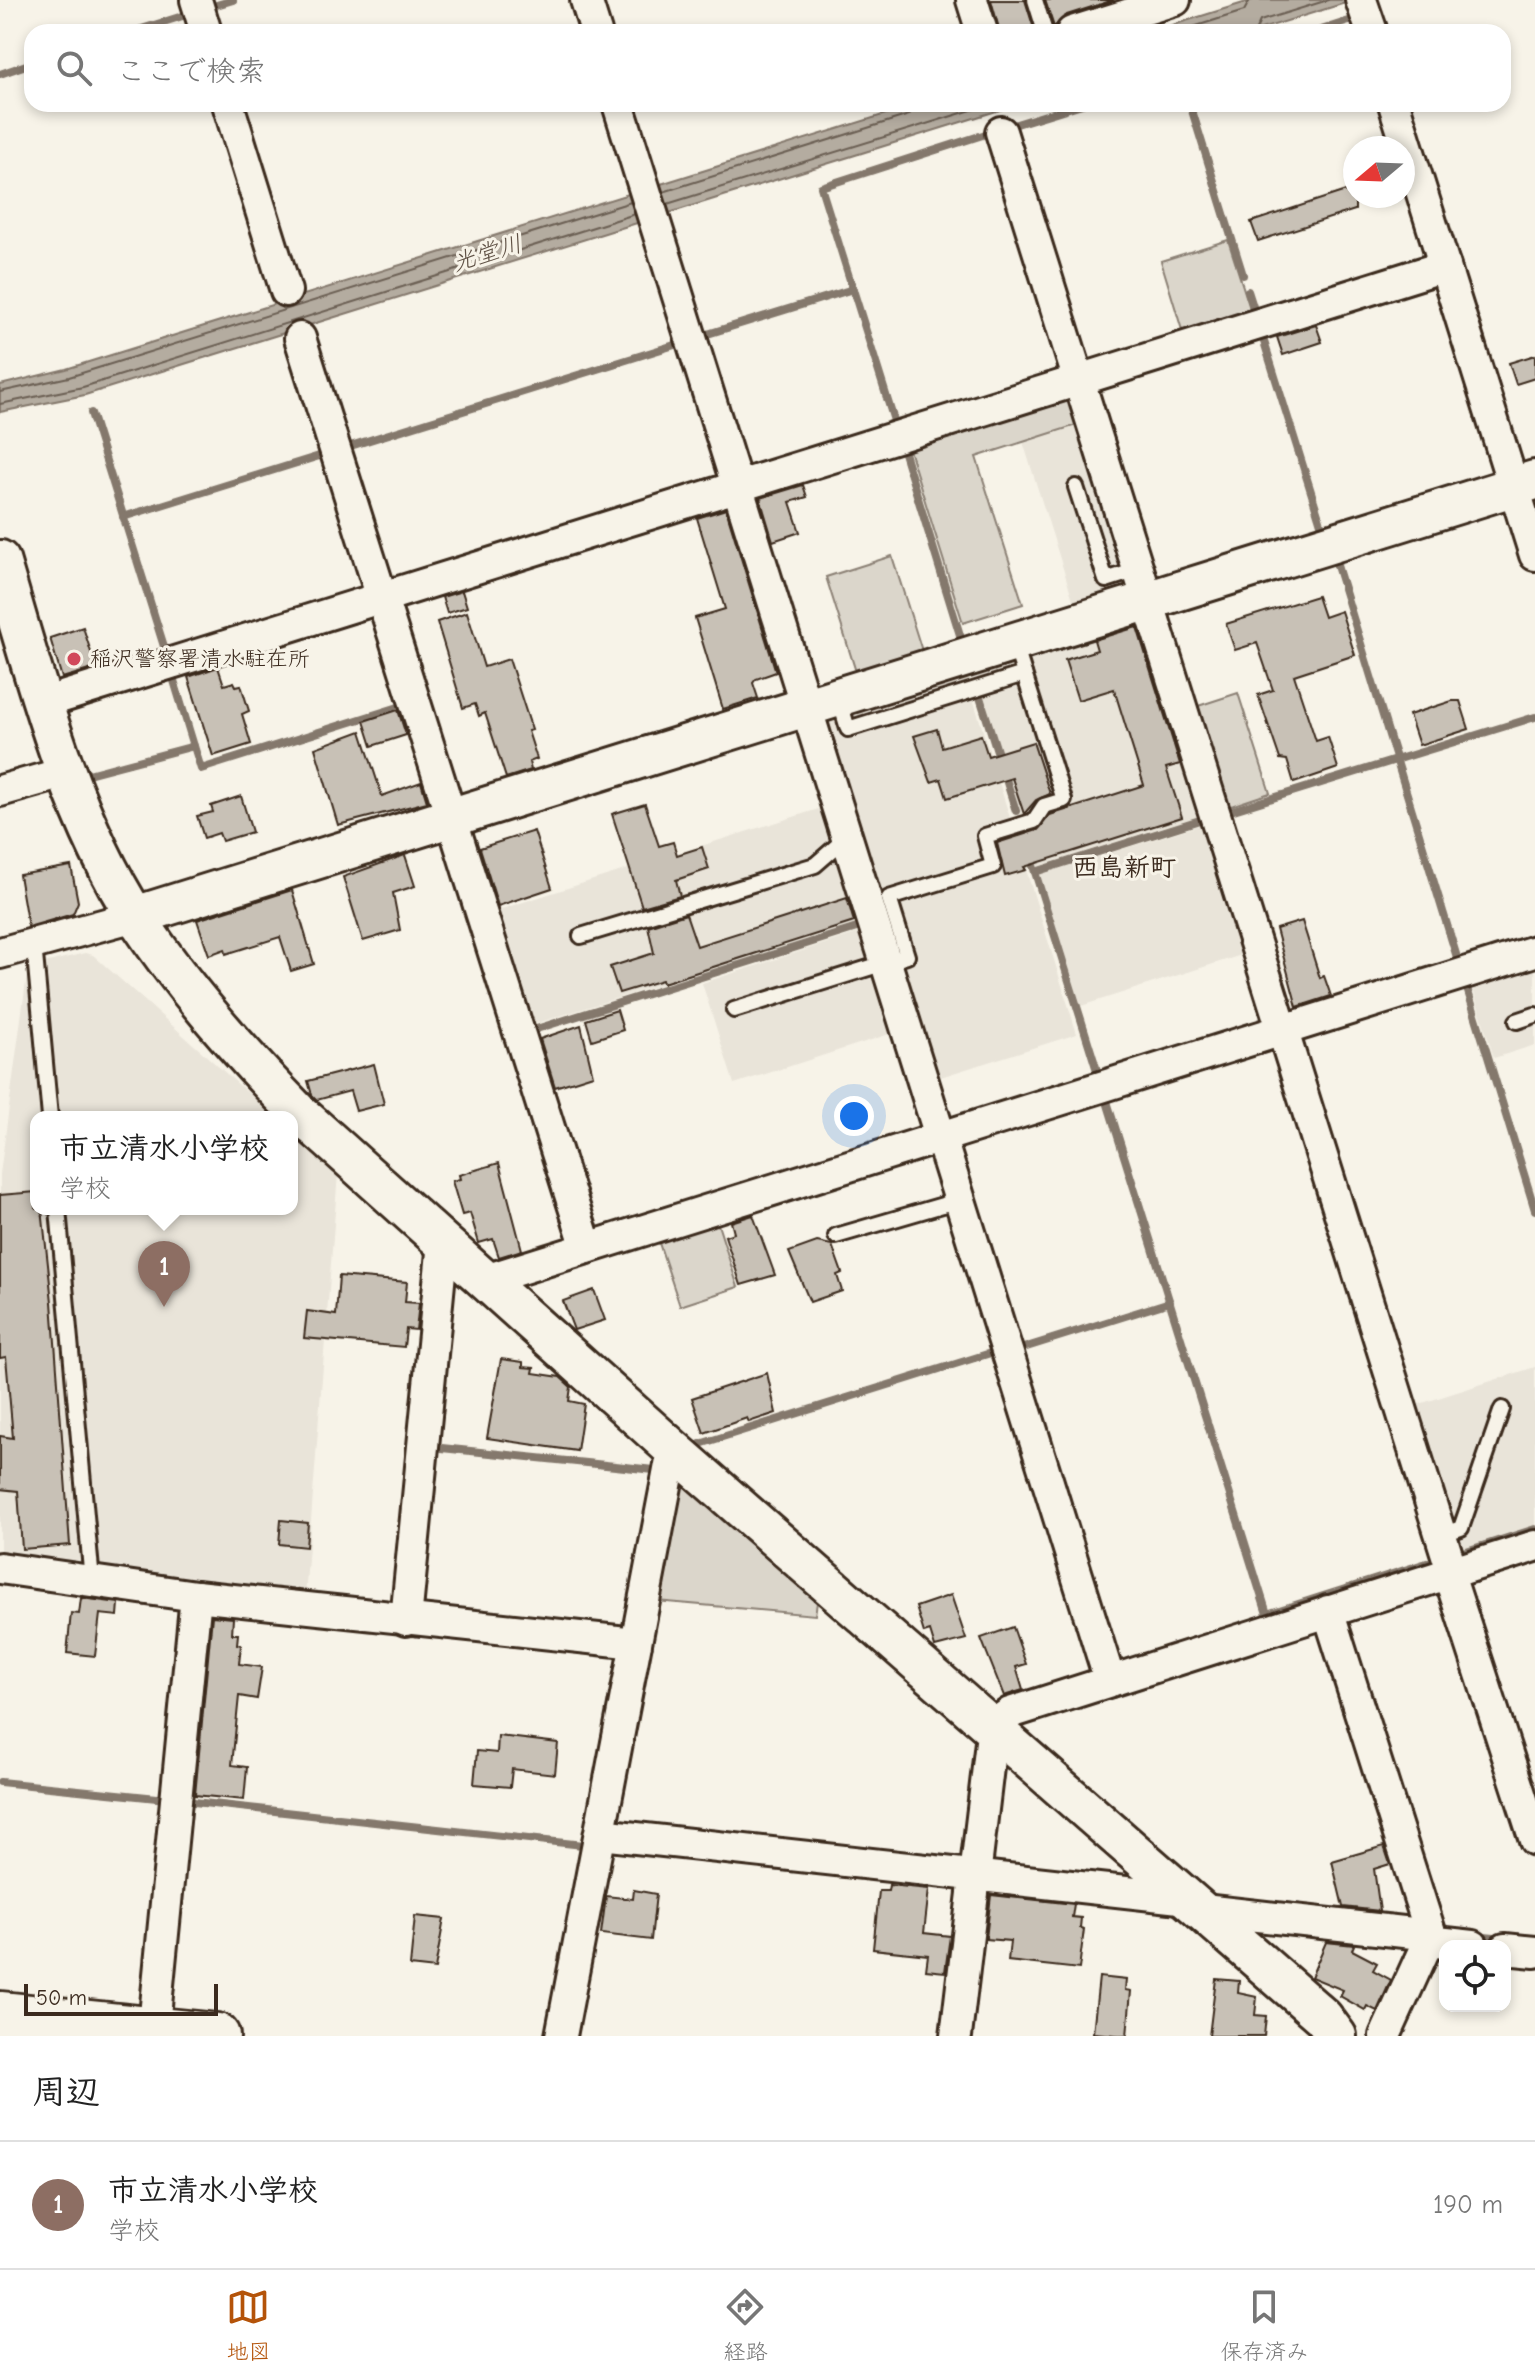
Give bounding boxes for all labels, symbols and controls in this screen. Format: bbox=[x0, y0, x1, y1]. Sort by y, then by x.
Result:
search box bbox=[24, 24, 1511, 112]
icon: search bbox=[52, 46, 96, 90]
text: ここで検索 bbox=[116, 54, 266, 89]
north arrow bbox=[1343, 136, 1415, 208]
water label: 光堂川 bbox=[448, 229, 526, 277]
place label: 稲沢警察署清水駐在所 bbox=[90, 646, 310, 672]
marker: 稲沢警察署清水駐在所 bbox=[65, 650, 83, 668]
district label: 西島新町 bbox=[1072, 853, 1176, 883]
your location bbox=[834, 1096, 874, 1136]
popup bbox=[30, 1111, 298, 1215]
text: 市立清水小学校 bbox=[59, 1131, 269, 1166]
text: 学校 bbox=[59, 1174, 111, 1204]
pin: 1 bbox=[138, 1241, 190, 1307]
map controls bbox=[1439, 1940, 1511, 2012]
button: locate bbox=[1439, 1940, 1511, 2012]
scale bar bbox=[24, 1980, 218, 2016]
text: 50 m bbox=[36, 1985, 87, 2011]
text: 周辺 bbox=[32, 2072, 100, 2112]
text: 市立清水小学校 bbox=[108, 2173, 318, 2208]
text: 1 bbox=[53, 2190, 63, 2220]
text: 190 m bbox=[1433, 2190, 1503, 2220]
text: 学校 bbox=[108, 2216, 160, 2246]
tab: 地図 bbox=[226, 2285, 271, 2365]
tab: 経路 bbox=[723, 2285, 768, 2365]
tab: 保存済み bbox=[1220, 2285, 1309, 2365]

